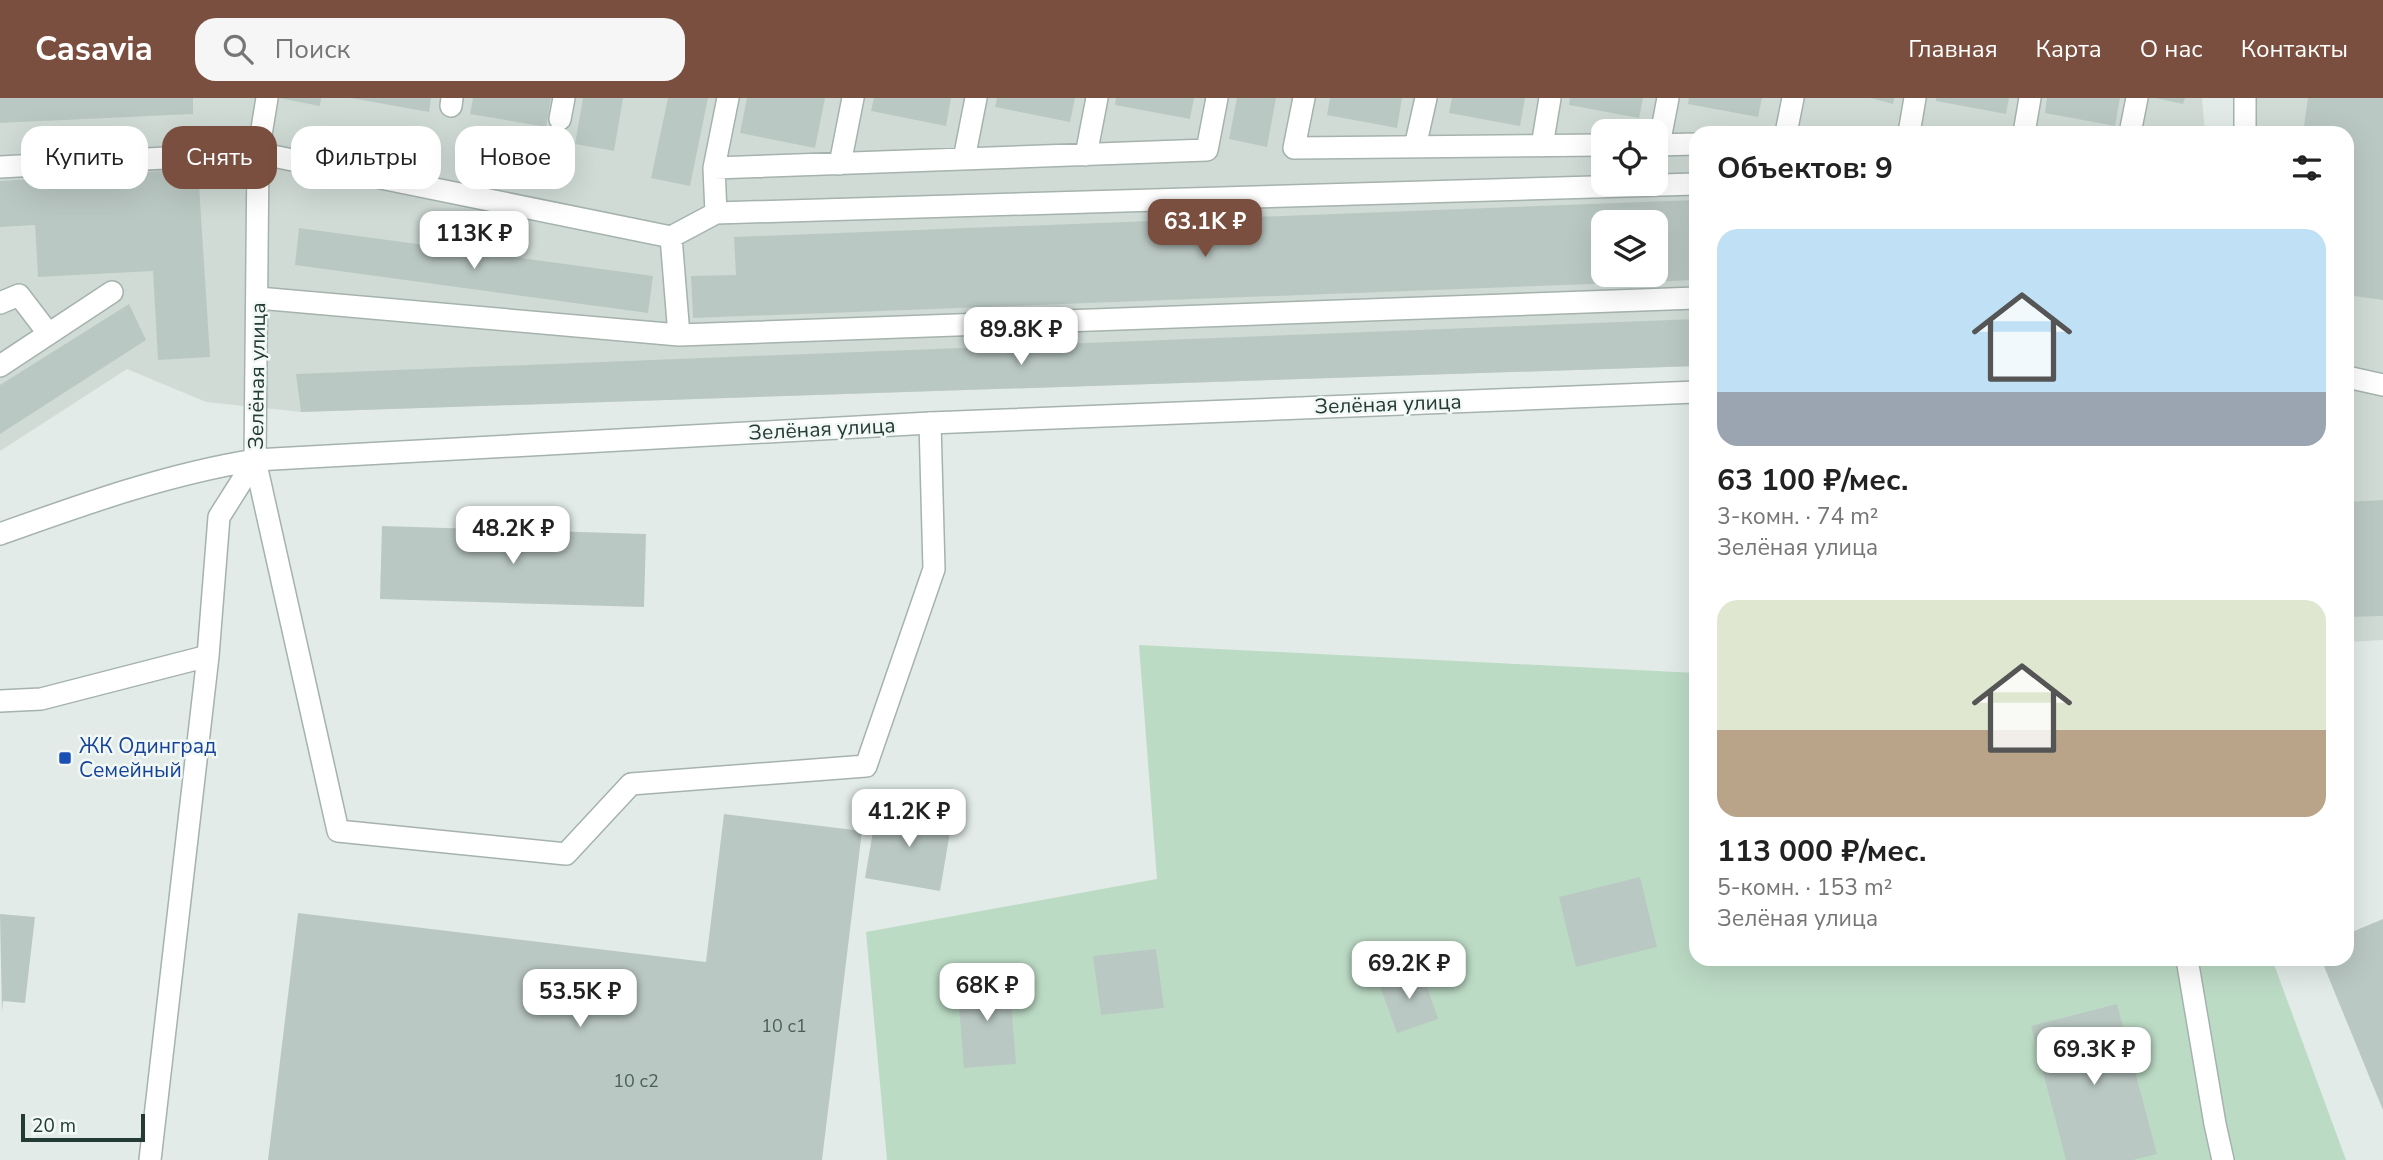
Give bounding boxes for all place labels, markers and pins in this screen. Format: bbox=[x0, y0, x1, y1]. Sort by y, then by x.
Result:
pin: 63.1K ₽ bbox=[1140, 200, 1270, 259]
pin: 113K ₽ bbox=[417, 212, 531, 271]
pin: 89.8K ₽ bbox=[956, 308, 1086, 367]
pin: 48.2K ₽ bbox=[448, 506, 578, 566]
place label: ЖК Одинград Семейный bbox=[79, 732, 216, 784]
marker: ЖК Одинград Семейный bbox=[57, 750, 73, 766]
pin: 41.2K ₽ bbox=[844, 790, 974, 849]
pin: 69.2K ₽ bbox=[1344, 942, 1474, 1001]
pin: 68K ₽ bbox=[938, 964, 1036, 1023]
pin: 53.5K ₽ bbox=[515, 970, 645, 1029]
pin: 69.3K ₽ bbox=[2029, 1028, 2159, 1087]

